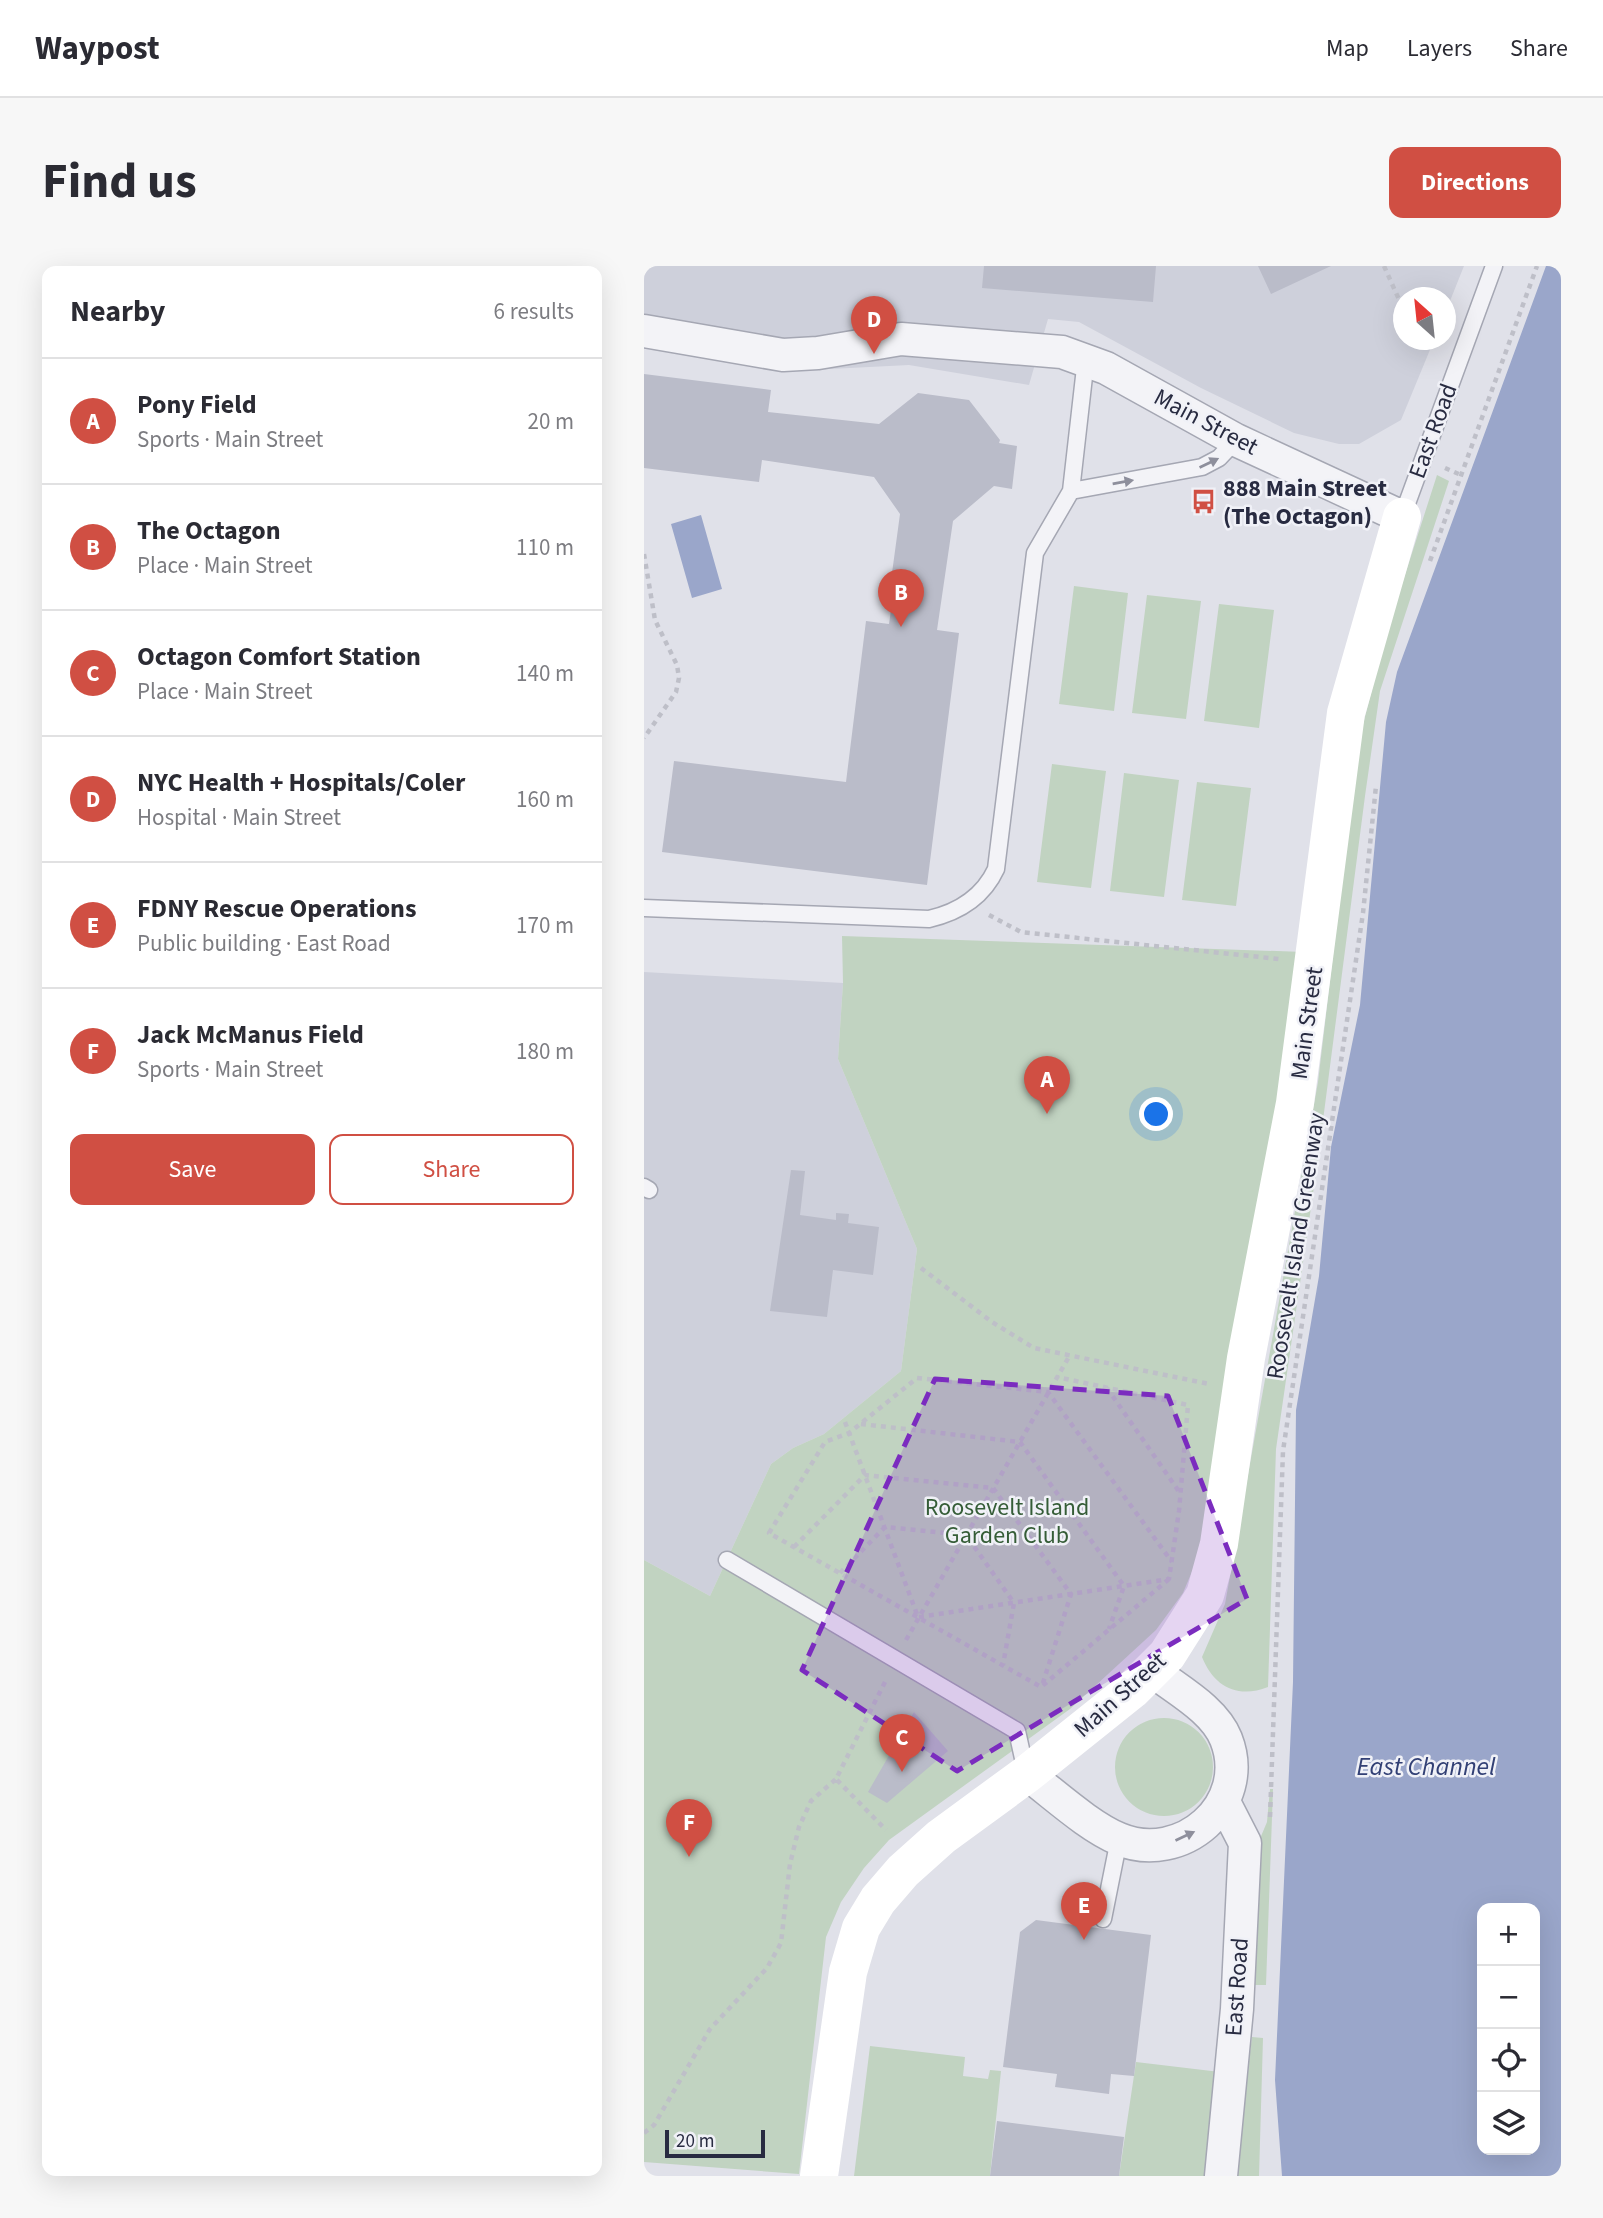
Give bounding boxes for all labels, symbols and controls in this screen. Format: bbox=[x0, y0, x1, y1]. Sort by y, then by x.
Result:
text: Waypost bbox=[35, 25, 160, 72]
text: Map bbox=[1326, 31, 1369, 66]
text: Layers bbox=[1407, 31, 1472, 66]
text: Share bbox=[1510, 31, 1568, 66]
text: Find us bbox=[42, 147, 197, 217]
button: Directions bbox=[1389, 147, 1561, 218]
north arrow bbox=[1393, 287, 1456, 350]
text: Nearby bbox=[70, 290, 165, 333]
text: 6 results bbox=[494, 295, 574, 328]
pin: D bbox=[851, 296, 897, 354]
street label: East Road bbox=[1400, 379, 1466, 483]
street label: Main Street bbox=[1148, 380, 1264, 464]
text: Pony Field bbox=[137, 386, 257, 423]
text: A bbox=[86, 405, 100, 438]
text: 20 m bbox=[527, 405, 574, 438]
text: Sports · Main Street bbox=[137, 423, 323, 456]
one-way arrow bbox=[1199, 457, 1219, 468]
place label: 888 Main Street (The Octagon) bbox=[1223, 471, 1387, 534]
one-way arrow bbox=[1112, 476, 1134, 487]
bus stop icon: 888 Main Street (The Octagon) bbox=[1189, 488, 1217, 516]
text: The Octagon bbox=[137, 512, 281, 549]
text: B bbox=[86, 531, 100, 564]
text: 110 m bbox=[516, 531, 574, 564]
text: Place · Main Street bbox=[137, 549, 313, 582]
pin: B bbox=[878, 569, 924, 627]
text: Octagon Comfort Station bbox=[137, 638, 421, 675]
text: C bbox=[86, 657, 100, 690]
text: 140 m bbox=[516, 657, 574, 690]
text: Place · Main Street bbox=[137, 675, 313, 708]
text: NYC Health + Hospitals/Coler bbox=[137, 764, 465, 801]
text: D bbox=[86, 783, 100, 816]
text: 160 m bbox=[516, 783, 574, 816]
text: Hospital · Main Street bbox=[137, 801, 341, 834]
text: FDNY Rescue Operations bbox=[137, 890, 417, 927]
text: E bbox=[87, 909, 99, 942]
text: 170 m bbox=[516, 909, 574, 942]
text: Public building · East Road bbox=[137, 927, 391, 960]
street label: Main Street bbox=[1282, 964, 1332, 1082]
text: Jack McManus Field bbox=[137, 1016, 364, 1053]
text: F bbox=[87, 1035, 99, 1068]
text: 180 m bbox=[516, 1035, 574, 1068]
text: Sports · Main Street bbox=[137, 1053, 323, 1086]
pin: A bbox=[1024, 1056, 1070, 1114]
your location bbox=[1139, 1097, 1173, 1131]
street label: Roosevelt Island Greenway bbox=[1258, 1110, 1334, 1382]
button: Save bbox=[70, 1134, 315, 1205]
button: Share bbox=[329, 1134, 574, 1205]
park label: Roosevelt Island Garden Club bbox=[925, 1490, 1089, 1553]
street label: Main Street bbox=[1066, 1644, 1174, 1746]
pin: C bbox=[879, 1714, 925, 1772]
water label: East Channel bbox=[1356, 1748, 1496, 1785]
pin: F bbox=[666, 1799, 712, 1857]
one-way arrow bbox=[1175, 1830, 1195, 1842]
pin: E bbox=[1061, 1882, 1107, 1940]
map controls bbox=[1477, 1903, 1540, 2155]
button: + bbox=[1477, 1903, 1540, 1966]
street label: East Road bbox=[1216, 1937, 1258, 2037]
button: − bbox=[1477, 1966, 1540, 2029]
button: locate bbox=[1477, 2029, 1540, 2092]
button: layers bbox=[1477, 2092, 1540, 2155]
scale bar bbox=[665, 2127, 765, 2159]
text: 20 m bbox=[676, 2128, 714, 2155]

